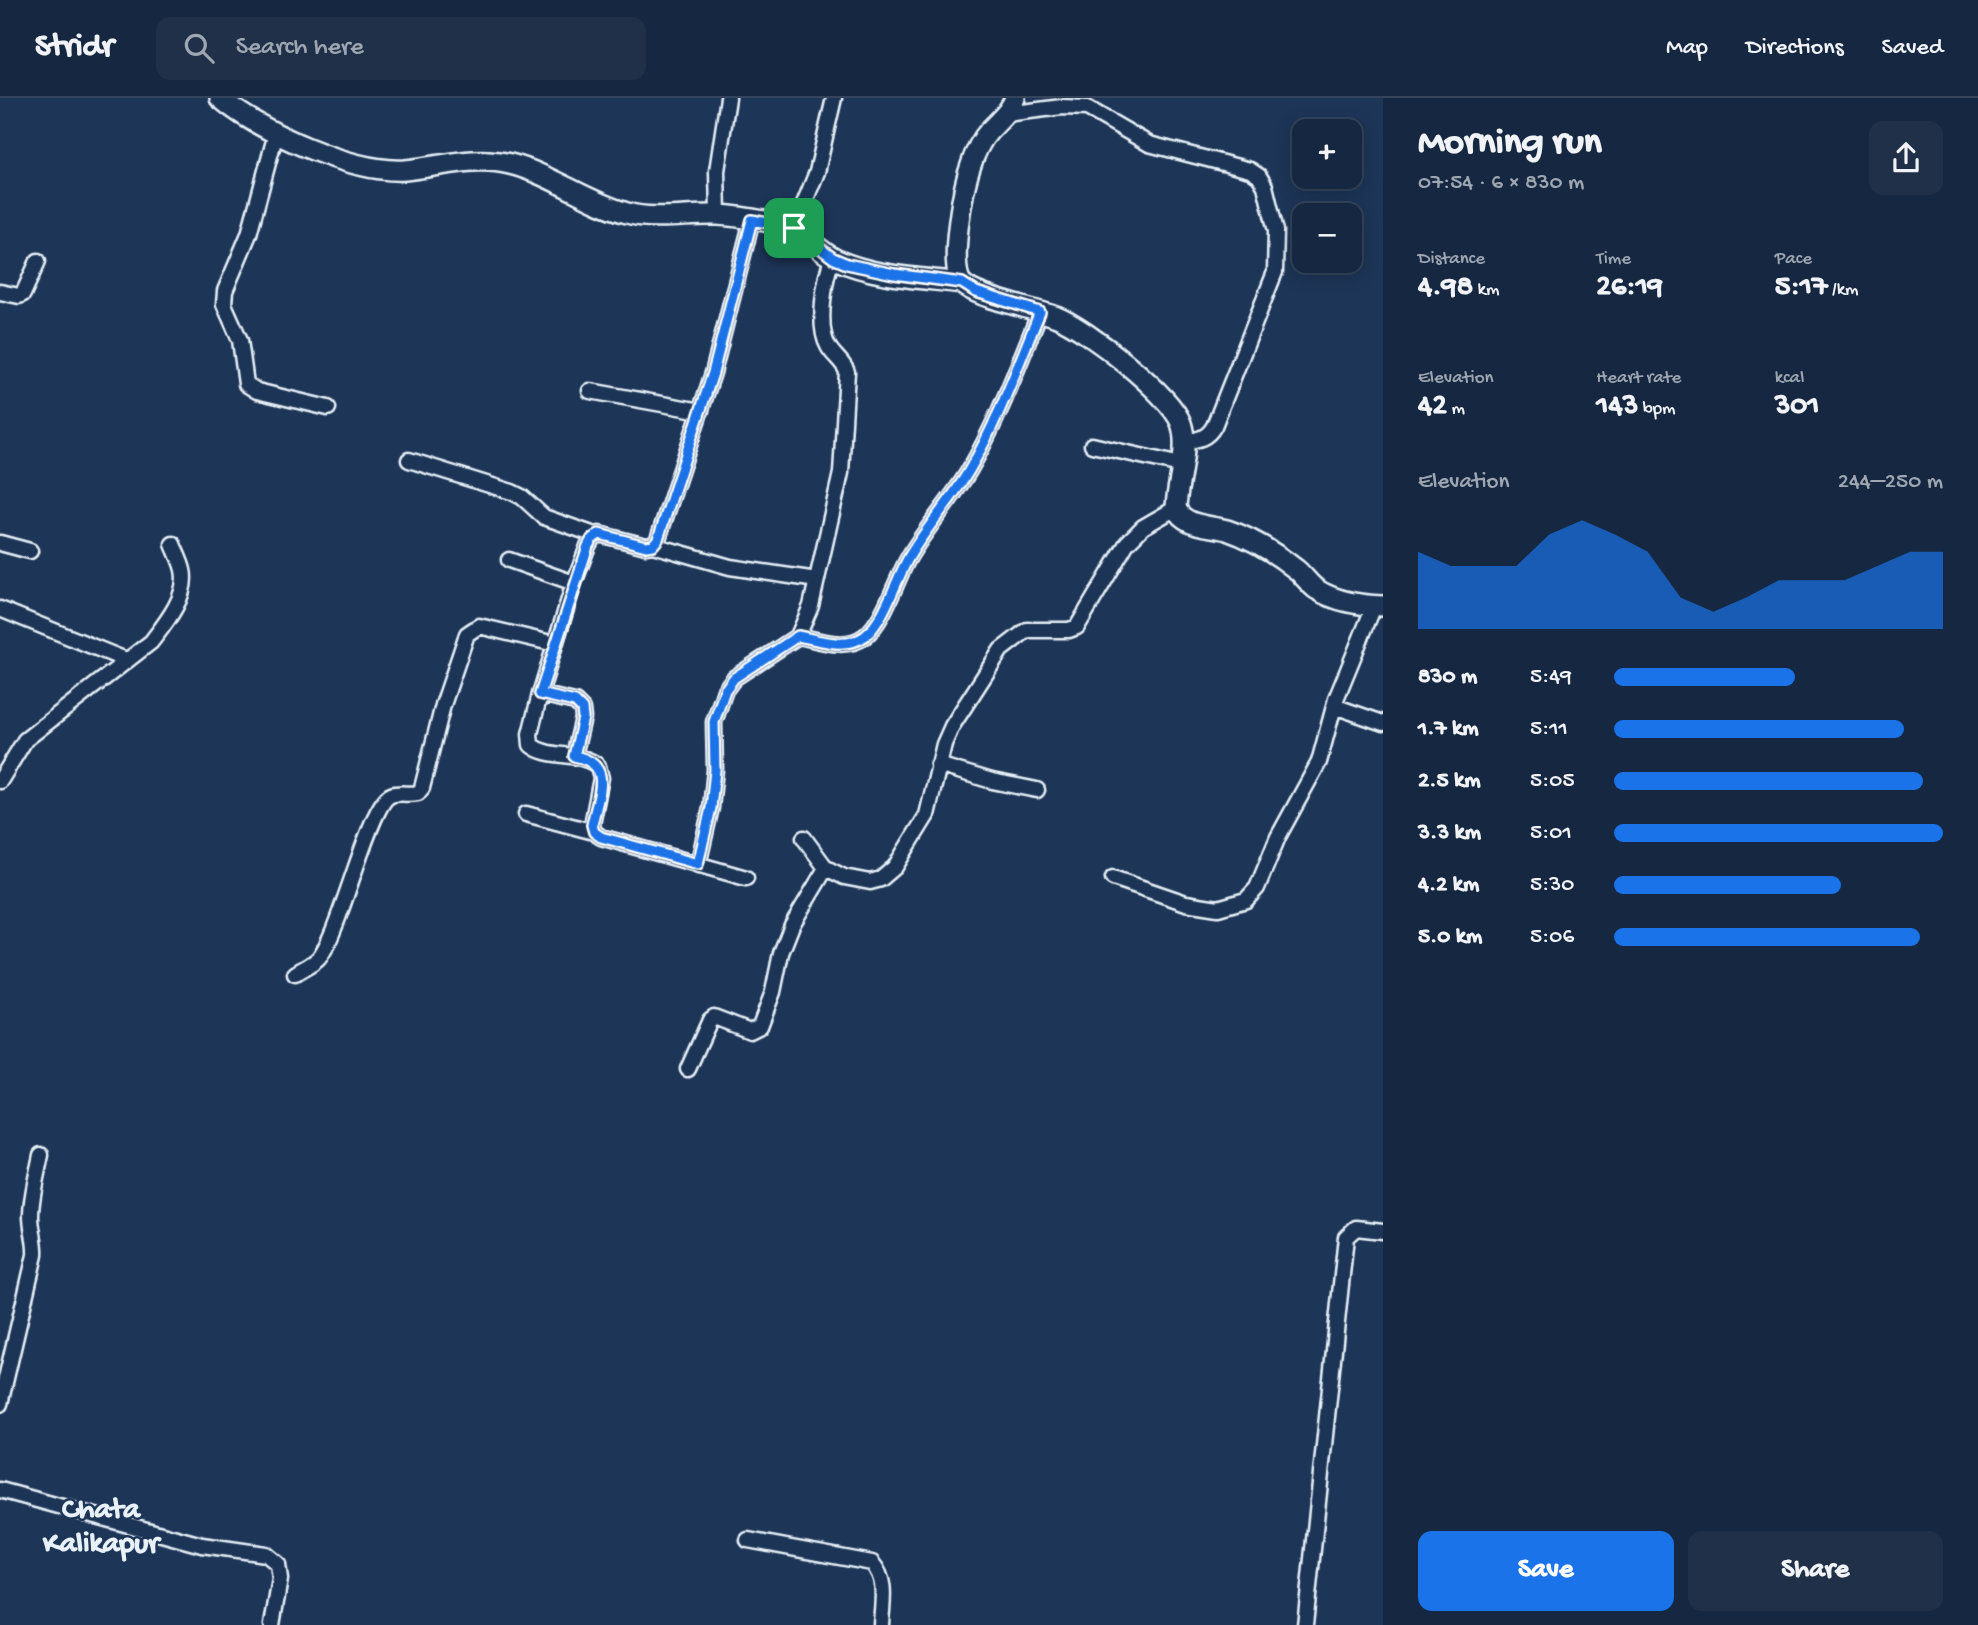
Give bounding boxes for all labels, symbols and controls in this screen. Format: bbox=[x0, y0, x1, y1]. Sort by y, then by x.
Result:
search box bbox=[156, 17, 646, 80]
text: Stridr bbox=[35, 29, 114, 67]
icon: search bbox=[180, 29, 218, 67]
text: Search here bbox=[236, 33, 364, 64]
text: Map bbox=[1666, 34, 1708, 63]
text: Directions bbox=[1746, 34, 1844, 63]
text: Saved bbox=[1882, 34, 1943, 63]
map controls bbox=[1292, 119, 1362, 273]
button: + bbox=[1292, 119, 1362, 189]
button: share bbox=[1869, 121, 1943, 195]
text: Morning run bbox=[1418, 122, 1602, 166]
text: 07:54 · 6 × 830 m bbox=[1418, 170, 1584, 197]
pin bbox=[764, 198, 824, 258]
button: − bbox=[1292, 203, 1362, 273]
icon: arrive bbox=[775, 209, 813, 247]
text: Distance bbox=[1418, 248, 1485, 271]
text: Time bbox=[1596, 248, 1631, 271]
text: Pace bbox=[1775, 248, 1812, 271]
text: 4.98 bbox=[1418, 271, 1473, 306]
text: 26:19 bbox=[1596, 271, 1663, 306]
text: 5:17 bbox=[1775, 271, 1828, 306]
text: km bbox=[1473, 279, 1500, 302]
text: /km bbox=[1828, 279, 1859, 302]
text: Elevation bbox=[1418, 367, 1494, 390]
text: Heart rate bbox=[1596, 367, 1681, 390]
text: kcal bbox=[1775, 367, 1804, 390]
text: 42 bbox=[1418, 390, 1447, 425]
text: 143 bbox=[1596, 390, 1638, 425]
text: 301 bbox=[1775, 390, 1819, 425]
text: m bbox=[1447, 398, 1465, 421]
text: bpm bbox=[1638, 398, 1676, 421]
text: Elevation bbox=[1418, 469, 1509, 496]
text: 244–250 m bbox=[1838, 469, 1943, 496]
text: 830 m bbox=[1418, 664, 1477, 691]
text: 5:49 bbox=[1530, 664, 1572, 691]
text: 1.7 km bbox=[1418, 716, 1479, 743]
text: 5:11 bbox=[1530, 716, 1568, 743]
text: 2.5 km bbox=[1418, 768, 1481, 795]
text: 5:05 bbox=[1530, 768, 1574, 795]
text: 3.3 km bbox=[1418, 820, 1481, 847]
text: 5:01 bbox=[1530, 820, 1572, 847]
text: 4.2 km bbox=[1418, 872, 1479, 899]
text: 5:30 bbox=[1530, 872, 1574, 899]
text: 5.0 km bbox=[1418, 924, 1482, 951]
text: 5:06 bbox=[1530, 924, 1574, 951]
district label: Chata Kalikapur bbox=[42, 1494, 162, 1563]
button: Save bbox=[1418, 1531, 1674, 1611]
button: Share bbox=[1688, 1531, 1943, 1611]

